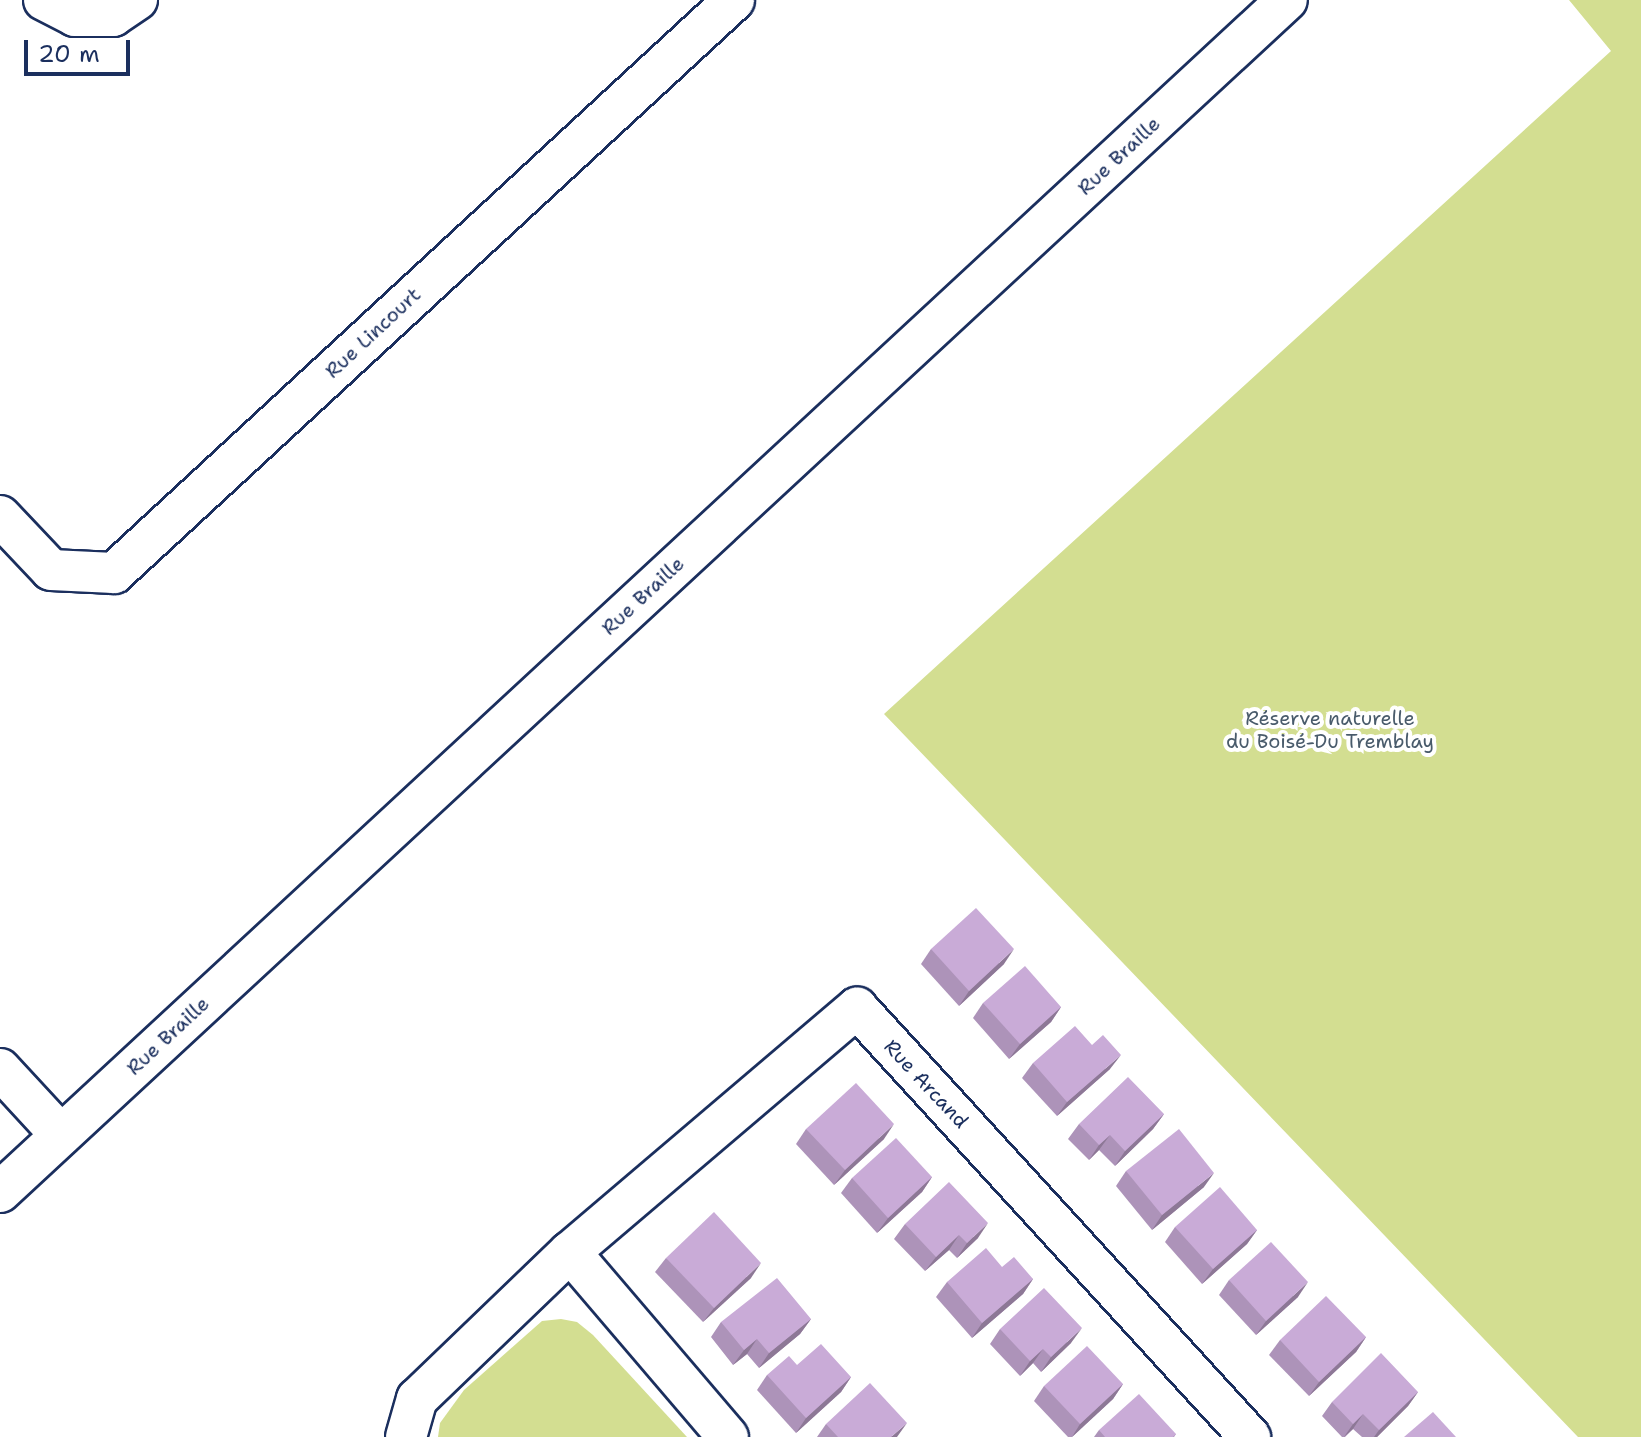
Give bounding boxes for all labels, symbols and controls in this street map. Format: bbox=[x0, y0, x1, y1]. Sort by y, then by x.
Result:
scale bar bbox=[28, 24, 134, 74]
text: 20 m bbox=[38, 38, 100, 70]
street label: Rue Braille bbox=[1073, 112, 1165, 200]
street label: Rue Lincourt bbox=[320, 283, 426, 383]
street label: Rue Braille bbox=[597, 552, 689, 640]
park label: Réserve naturelle du Boisé-Du Tremblay bbox=[1226, 706, 1434, 753]
street label: Rue Braille bbox=[122, 992, 214, 1080]
street label: Rue Arcand bbox=[879, 1035, 973, 1133]

